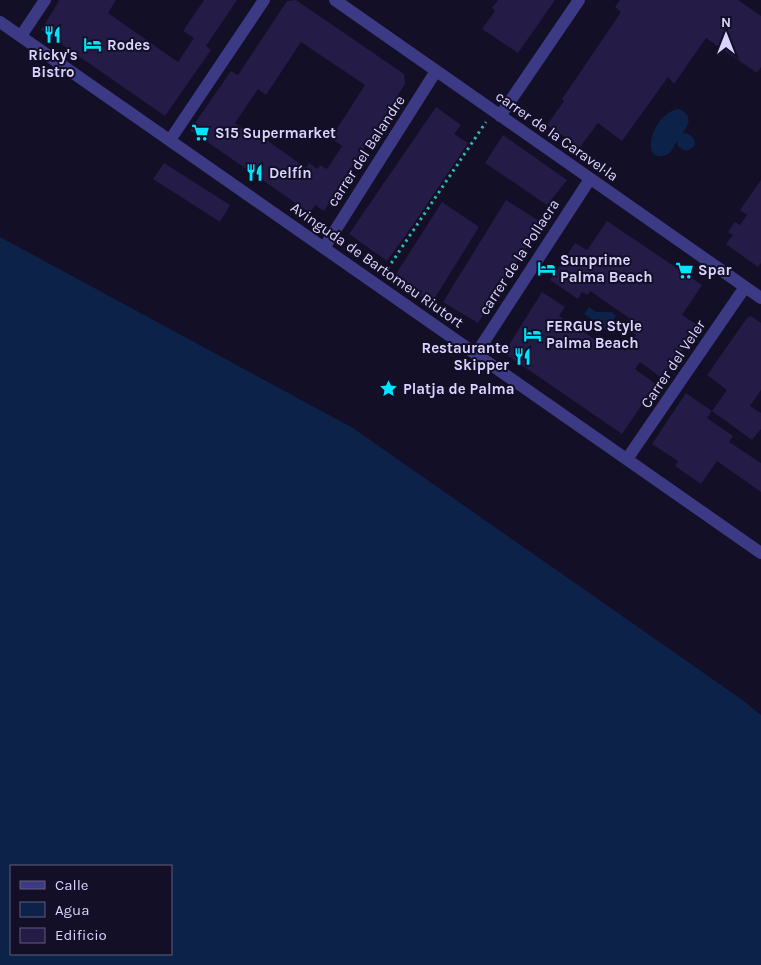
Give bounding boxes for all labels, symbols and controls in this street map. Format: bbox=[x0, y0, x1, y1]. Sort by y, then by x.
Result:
north arrow bbox=[701, 10, 751, 60]
text: N bbox=[721, 14, 731, 31]
restaurant icon: Ricky's Bistro bbox=[43, 24, 63, 44]
hotel icon: Rodes bbox=[83, 35, 103, 55]
place label: Rodes bbox=[107, 36, 150, 54]
place label: Ricky's Bistro bbox=[28, 46, 78, 81]
street label: carrer de la Caravel·la bbox=[492, 87, 622, 185]
street label: carrer del Balandre bbox=[323, 92, 409, 210]
supermarket icon: S15 Supermarket bbox=[191, 123, 211, 143]
place label: S15 Supermarket bbox=[215, 124, 336, 142]
restaurant icon: Delfín bbox=[245, 163, 265, 183]
place label: Delfín bbox=[269, 164, 312, 182]
street label: carrer de la Pollacra bbox=[475, 196, 563, 318]
street label: Avinguda de Bartomeu Riutort bbox=[287, 198, 467, 332]
place label: Sunprime Palma Beach bbox=[560, 251, 653, 286]
hotel icon: Sunprime Palma Beach bbox=[536, 259, 556, 279]
supermarket icon: Spar bbox=[674, 260, 694, 280]
place label: Spar bbox=[698, 261, 731, 279]
street label: Carrer del Veler bbox=[637, 316, 709, 411]
place label: FERGUS Style Palma Beach bbox=[546, 317, 642, 352]
hotel icon: FERGUS Style Palma Beach bbox=[522, 325, 542, 345]
place label: Restaurante Skipper bbox=[422, 339, 509, 374]
restaurant icon: Restaurante Skipper bbox=[513, 347, 533, 367]
place icon: Platja de Palma bbox=[379, 379, 399, 399]
place label: Platja de Palma bbox=[403, 380, 515, 398]
legend bbox=[10, 865, 172, 955]
text: Calle bbox=[55, 876, 89, 894]
text: Agua bbox=[55, 901, 89, 919]
text: Edificio bbox=[55, 926, 107, 944]

